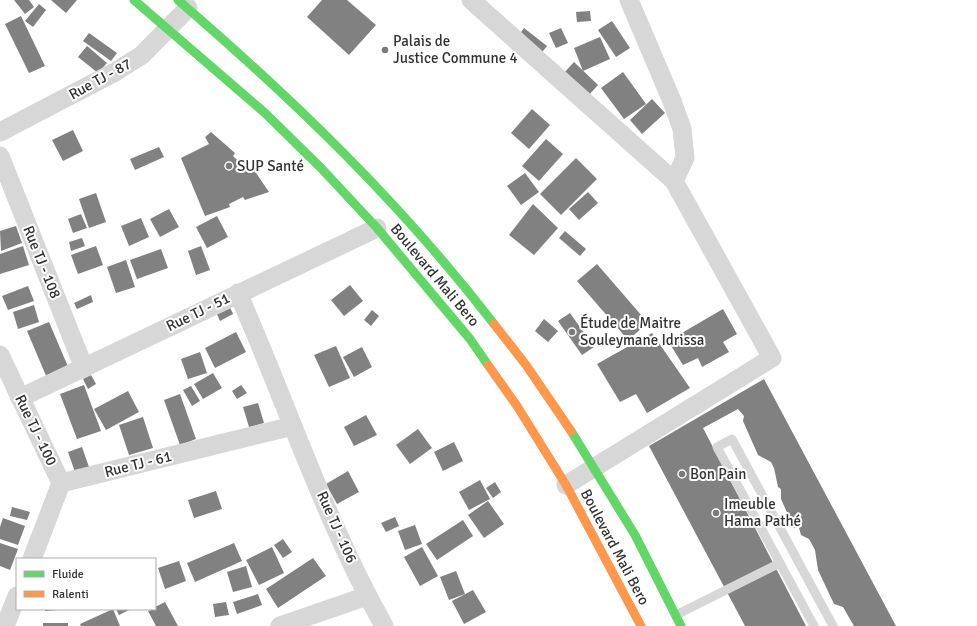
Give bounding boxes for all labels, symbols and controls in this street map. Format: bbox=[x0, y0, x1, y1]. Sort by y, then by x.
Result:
place label: Palais de Justice Commune 4 bbox=[393, 32, 518, 67]
marker: Palais de Justice Commune 4 bbox=[380, 45, 390, 55]
street label: Rue TJ - 87 bbox=[66, 54, 134, 104]
place label: SUP Santé bbox=[237, 157, 304, 175]
marker: SUP Santé bbox=[224, 161, 234, 171]
street label: Boulevard Mali Bero bbox=[387, 220, 483, 330]
street label: Rue TJ - 108 bbox=[19, 223, 65, 301]
street label: Rue TJ - 51 bbox=[163, 289, 233, 335]
place label: Étude de Maitre Souleymane Idrissa bbox=[580, 313, 704, 349]
marker: Étude de Maitre Souleymane Idrissa bbox=[567, 327, 577, 337]
street label: Rue TJ - 100 bbox=[11, 392, 61, 468]
street label: Rue TJ - 61 bbox=[102, 447, 174, 481]
place label: Bon Pain bbox=[690, 465, 746, 483]
marker: Bon Pain bbox=[677, 469, 687, 479]
street label: Boulevard Mali Bero bbox=[577, 486, 653, 608]
street label: Rue TJ - 106 bbox=[313, 488, 361, 566]
place label: Imeuble Hama Pathé bbox=[724, 495, 801, 530]
marker: Imeuble Hama Pathé bbox=[711, 508, 721, 518]
legend bbox=[16, 558, 156, 610]
text: Fluide bbox=[52, 567, 84, 582]
text: Ralenti bbox=[52, 587, 89, 602]

